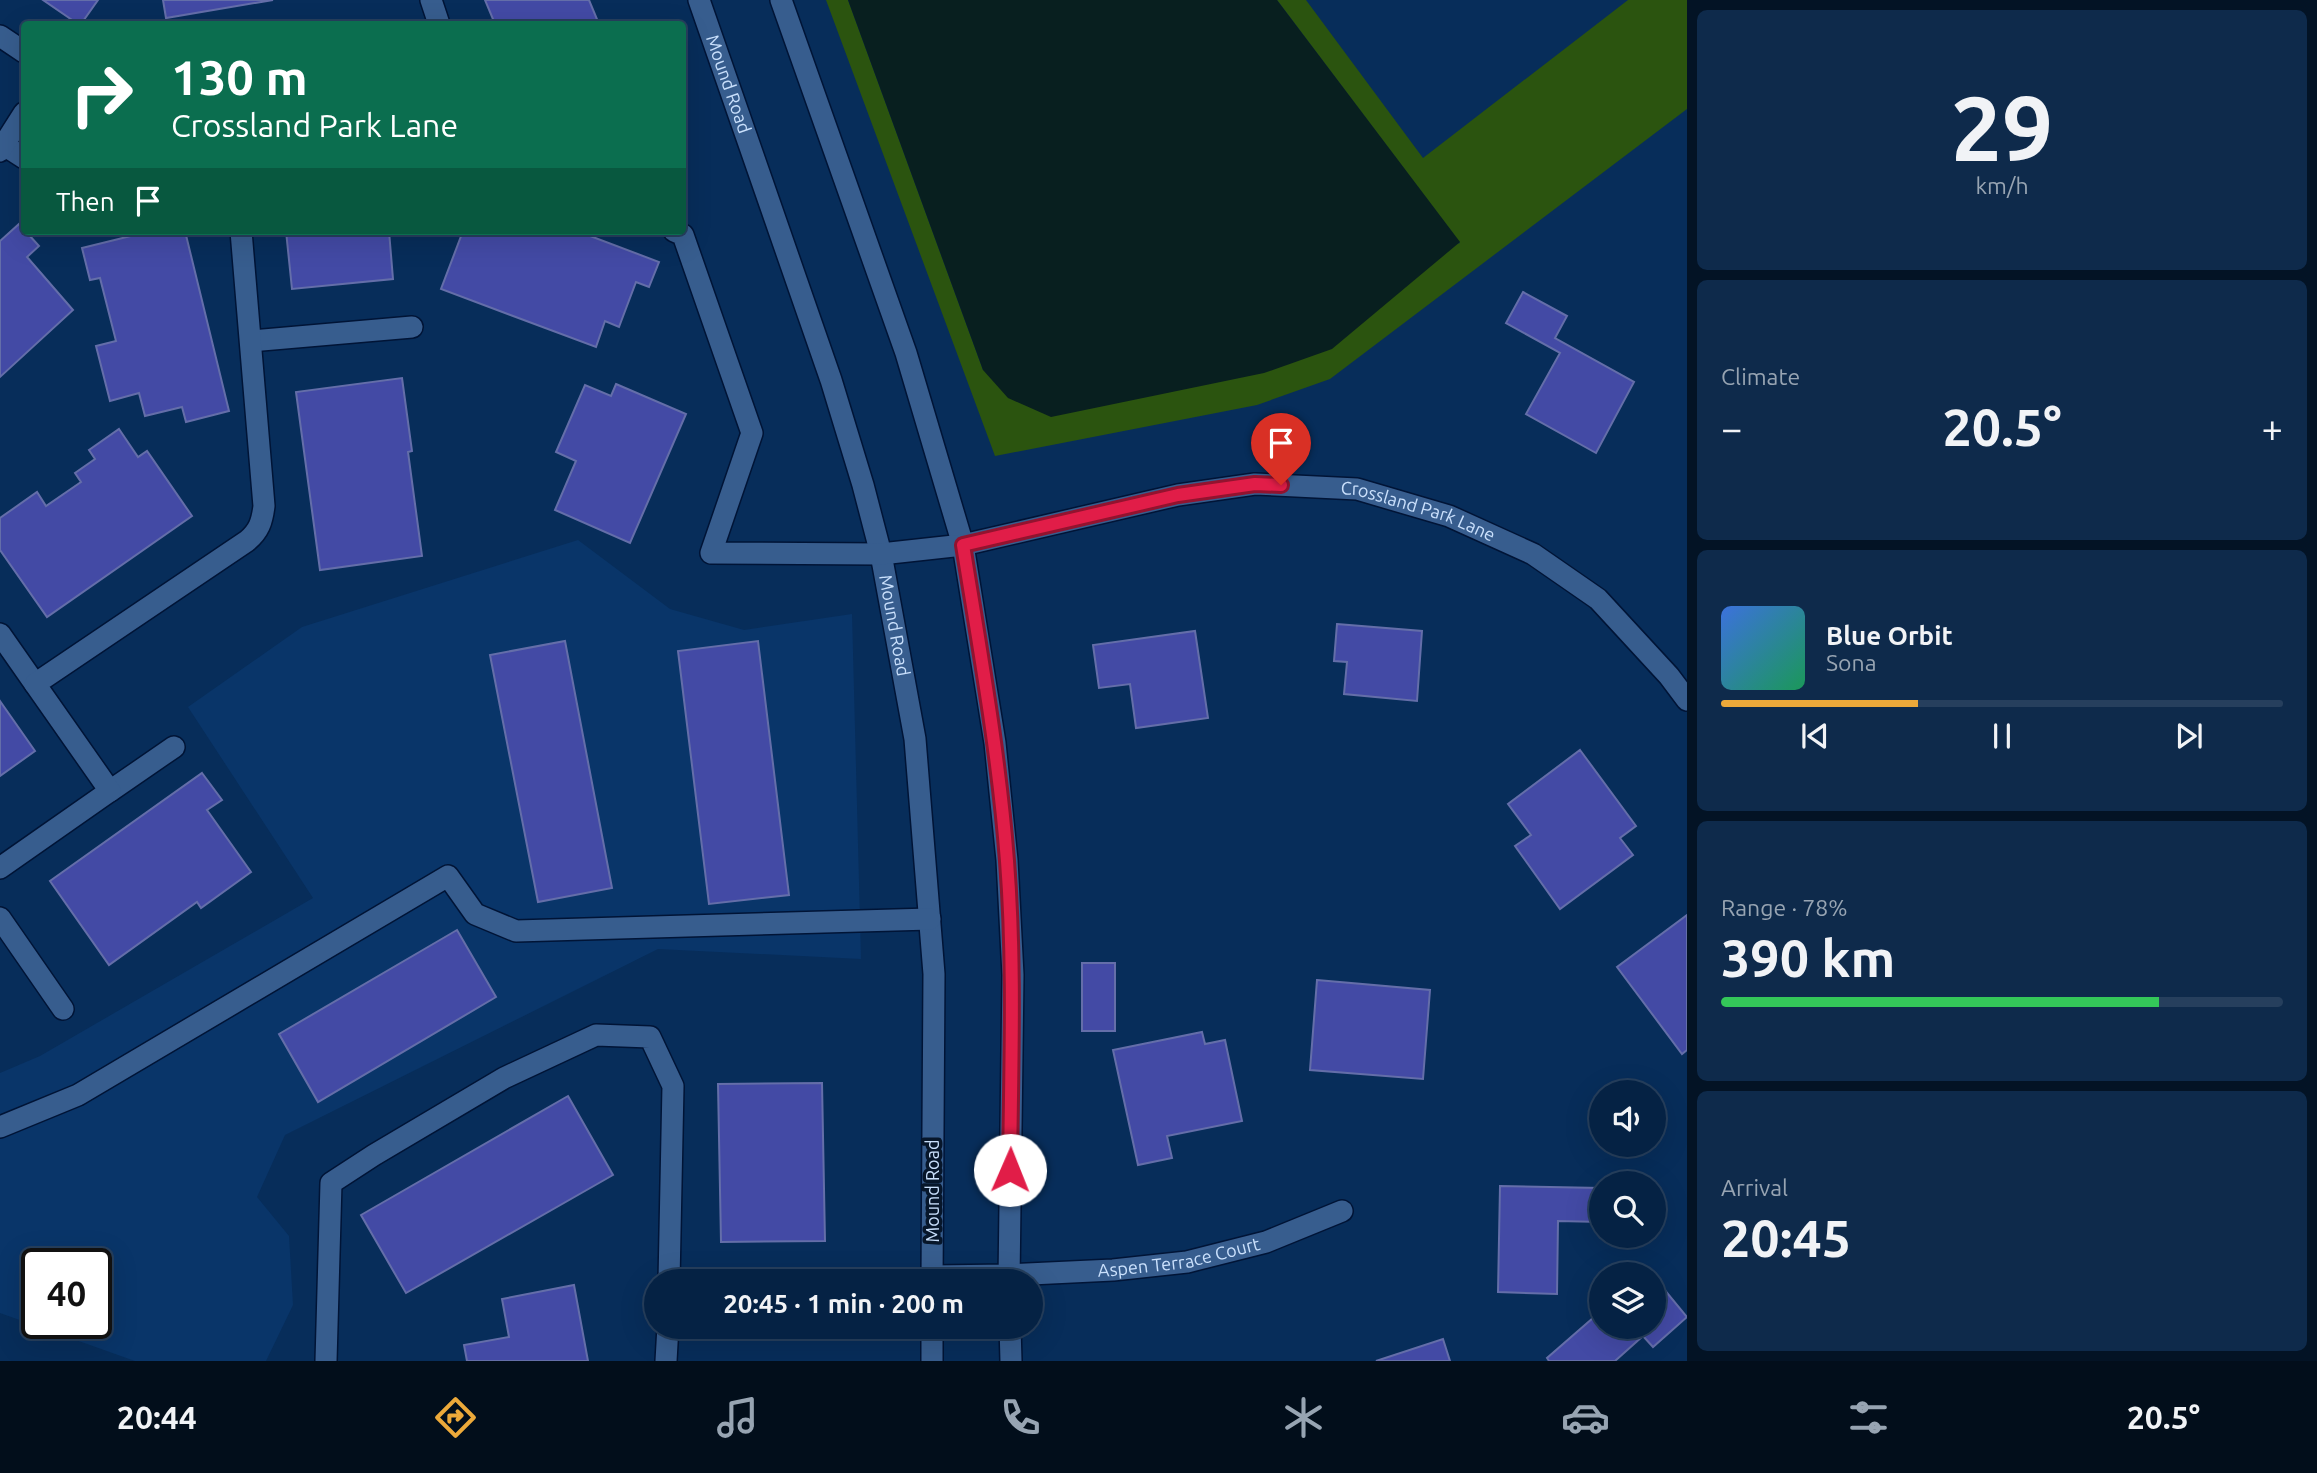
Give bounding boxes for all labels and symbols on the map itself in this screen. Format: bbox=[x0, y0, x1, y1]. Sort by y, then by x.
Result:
street label: Mound Road bbox=[703, 32, 755, 136]
pin bbox=[1251, 413, 1311, 485]
street label: Crossland Park Lane bbox=[1340, 477, 1499, 545]
street label: Mound Road bbox=[876, 573, 914, 678]
position arrow bbox=[973, 1133, 1047, 1207]
street label: Mound Road bbox=[922, 1140, 942, 1242]
street label: Aspen Terrace Court bbox=[1097, 1233, 1262, 1280]
speed limit sign: 40 bbox=[21, 1248, 112, 1339]

